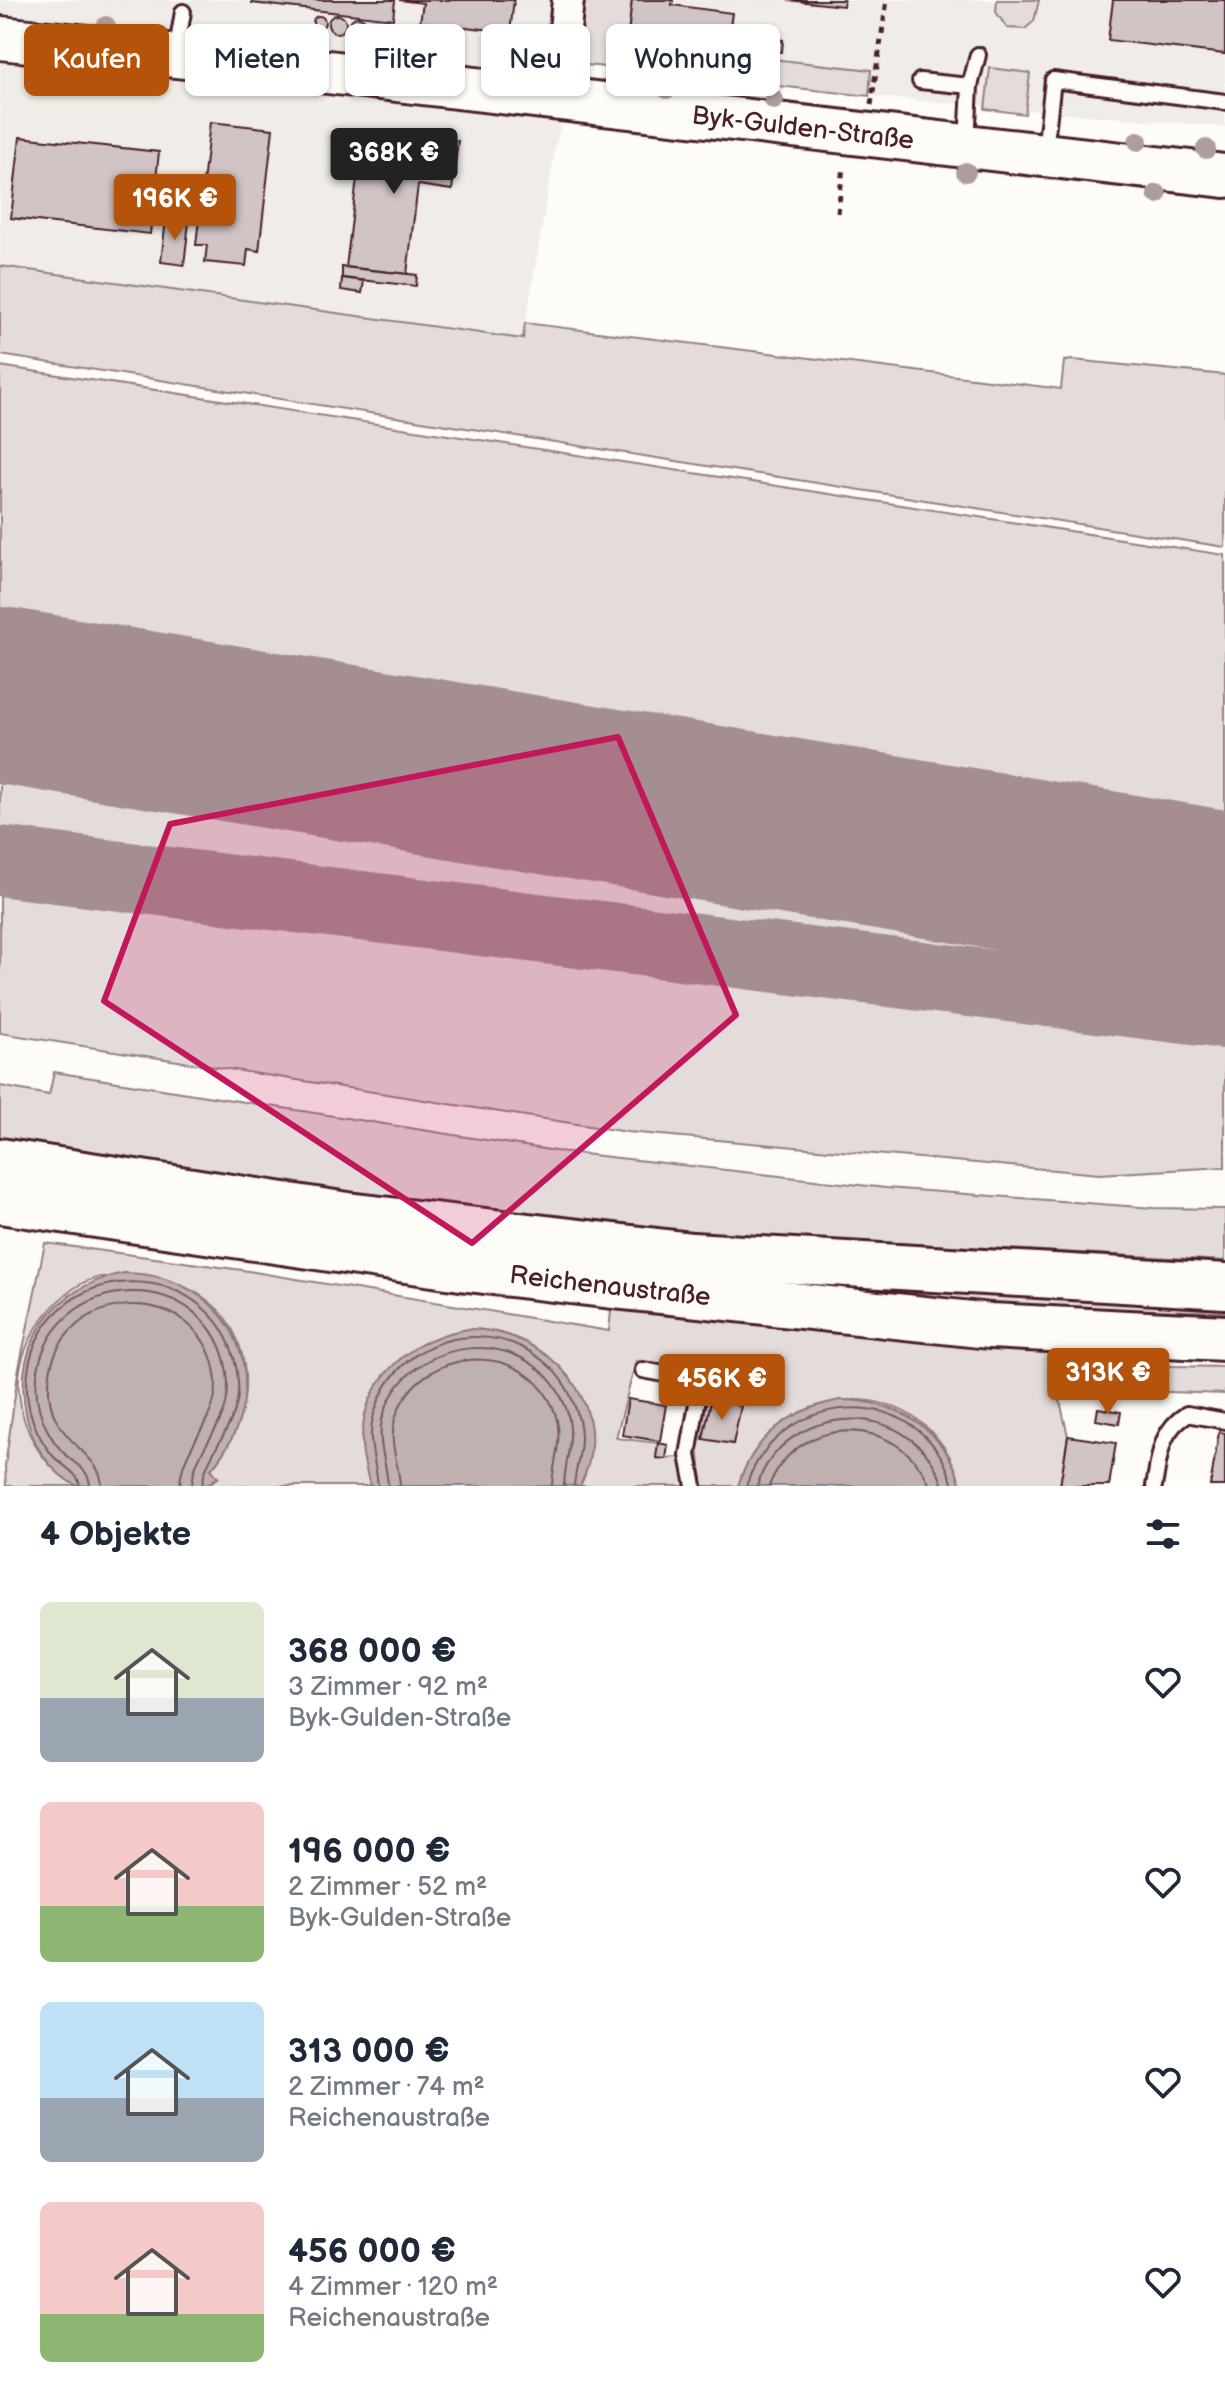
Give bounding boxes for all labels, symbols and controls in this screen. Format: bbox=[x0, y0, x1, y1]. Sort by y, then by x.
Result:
chip: Kaufen bbox=[24, 24, 169, 96]
chip: Mieten bbox=[185, 24, 329, 96]
chip: Filter bbox=[345, 24, 465, 96]
chip: Neu bbox=[481, 24, 590, 96]
chip: Wohnung bbox=[606, 24, 780, 96]
street label: Byk-Gulden-Straße bbox=[690, 100, 916, 157]
pin: 368K € bbox=[329, 128, 459, 196]
text: 368K € bbox=[349, 138, 439, 169]
pin: 196K € bbox=[110, 174, 240, 242]
text: 196K € bbox=[132, 184, 218, 215]
street label: Reichenaustraße bbox=[508, 1260, 712, 1313]
pin: 313K € bbox=[1043, 1348, 1173, 1416]
pin: 456K € bbox=[657, 1354, 787, 1422]
text: 313K € bbox=[1065, 1358, 1151, 1389]
text: 456K € bbox=[677, 1364, 767, 1395]
icon: filters bbox=[1141, 1512, 1185, 1556]
text: 4 Objekte bbox=[40, 1514, 191, 1555]
text: 368 000 € bbox=[288, 1631, 456, 1672]
icon: home bbox=[104, 1634, 200, 1730]
icon: heart bbox=[1141, 1660, 1185, 1704]
text: 3 Zimmer · 92 m² bbox=[288, 1672, 488, 1703]
text: Byk-Gulden-Straße bbox=[288, 1703, 511, 1734]
text: 196 000 € bbox=[288, 1831, 450, 1872]
icon: home bbox=[104, 1834, 200, 1930]
icon: heart bbox=[1141, 1860, 1185, 1904]
text: 2 Zimmer · 52 m² bbox=[288, 1872, 487, 1903]
text: Byk-Gulden-Straße bbox=[288, 1903, 511, 1934]
text: 313 000 € bbox=[288, 2031, 450, 2072]
icon: home bbox=[104, 2034, 200, 2130]
icon: heart bbox=[1141, 2060, 1185, 2104]
text: 2 Zimmer · 74 m² bbox=[288, 2072, 485, 2103]
text: Reichenaustraße bbox=[288, 2103, 490, 2134]
text: 456 000 € bbox=[288, 2231, 456, 2272]
icon: home bbox=[104, 2234, 200, 2330]
icon: heart bbox=[1141, 2260, 1185, 2304]
text: 4 Zimmer · 120 m² bbox=[288, 2272, 498, 2303]
text: Reichenaustraße bbox=[288, 2303, 490, 2334]

